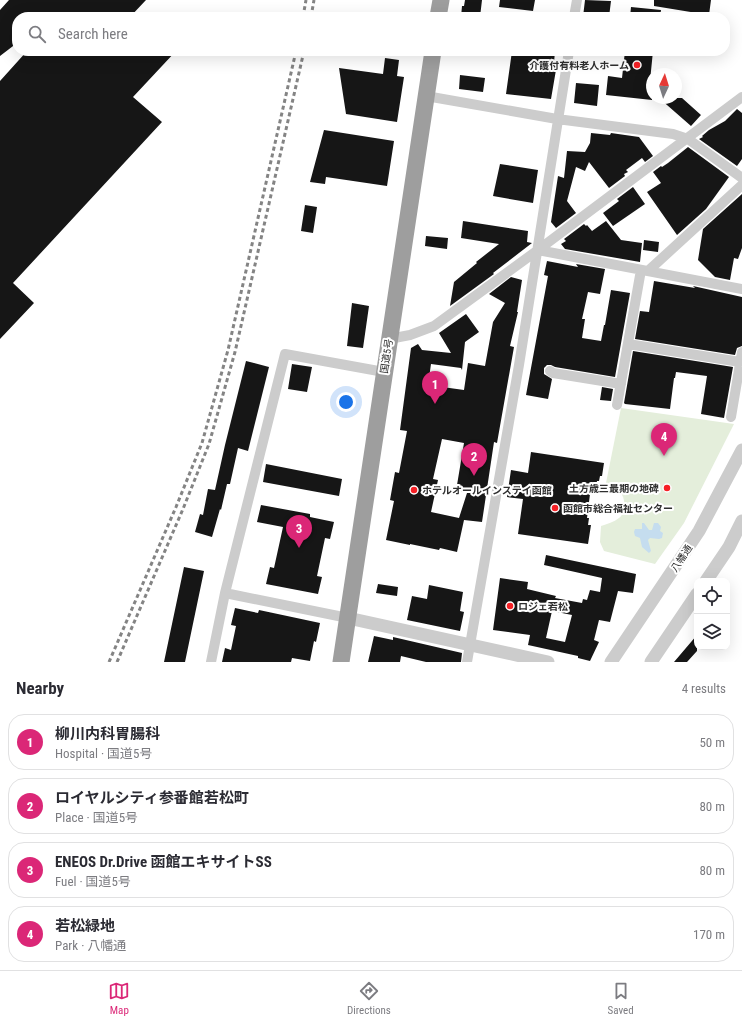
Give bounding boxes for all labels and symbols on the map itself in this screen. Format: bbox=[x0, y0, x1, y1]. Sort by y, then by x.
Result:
place label: 介護付有料老人ホーム bbox=[529, 60, 629, 71]
marker: 介護付有料老人ホーム bbox=[632, 60, 642, 70]
north arrow bbox=[646, 68, 682, 104]
street label: 国道5号 bbox=[378, 338, 395, 374]
pin: 1 bbox=[422, 371, 448, 404]
your location bbox=[336, 392, 356, 412]
pin: 4 bbox=[651, 423, 677, 456]
pin: 2 bbox=[461, 443, 487, 476]
place label: 土方歳三最期の地碑 bbox=[569, 483, 659, 494]
marker: 土方歳三最期の地碑 bbox=[662, 483, 672, 493]
marker: ホテルオールインステイ函館 bbox=[409, 485, 419, 495]
place label: ホテルオールインステイ函館 bbox=[422, 485, 552, 496]
marker: 函館市総合福祉センター bbox=[550, 503, 560, 513]
place label: 函館市総合福祉センター bbox=[563, 503, 673, 514]
pin: 3 bbox=[286, 515, 312, 548]
street label: 八幡通 bbox=[668, 543, 694, 574]
marker: ロジェ若松 bbox=[505, 601, 515, 611]
place label: ロジェ若松 bbox=[518, 601, 568, 612]

